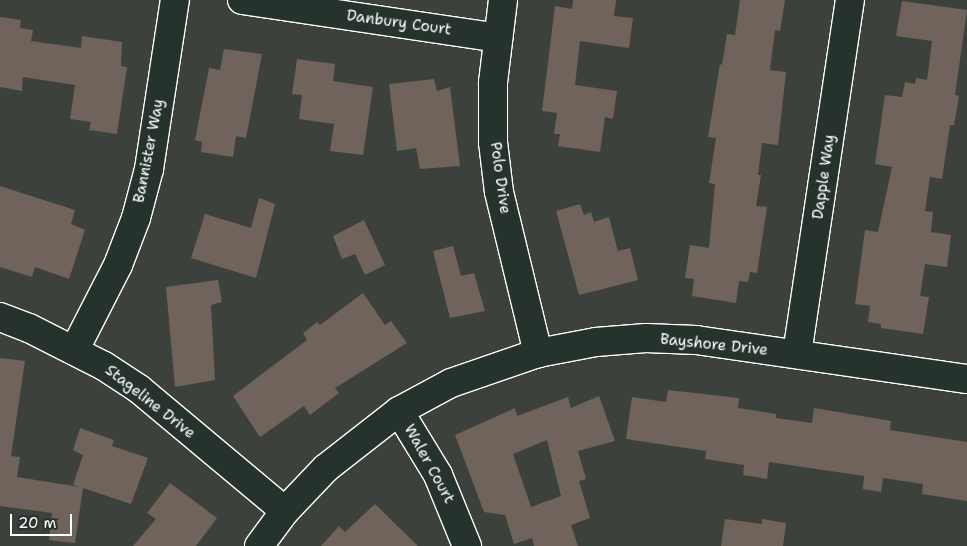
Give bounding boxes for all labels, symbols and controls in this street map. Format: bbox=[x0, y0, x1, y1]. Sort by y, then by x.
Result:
street label: Danbury Court bbox=[345, 7, 453, 39]
street label: Bannister Way bbox=[130, 98, 168, 204]
street label: Dapple Way bbox=[809, 134, 839, 220]
street label: Polo Drive bbox=[486, 141, 514, 215]
street label: Bayshore Drive bbox=[659, 330, 769, 360]
street label: Stageline Drive bbox=[102, 361, 198, 443]
street label: Waler Court bbox=[400, 421, 458, 507]
scale bar bbox=[12, 504, 75, 536]
text: 20 m bbox=[18, 513, 57, 533]

